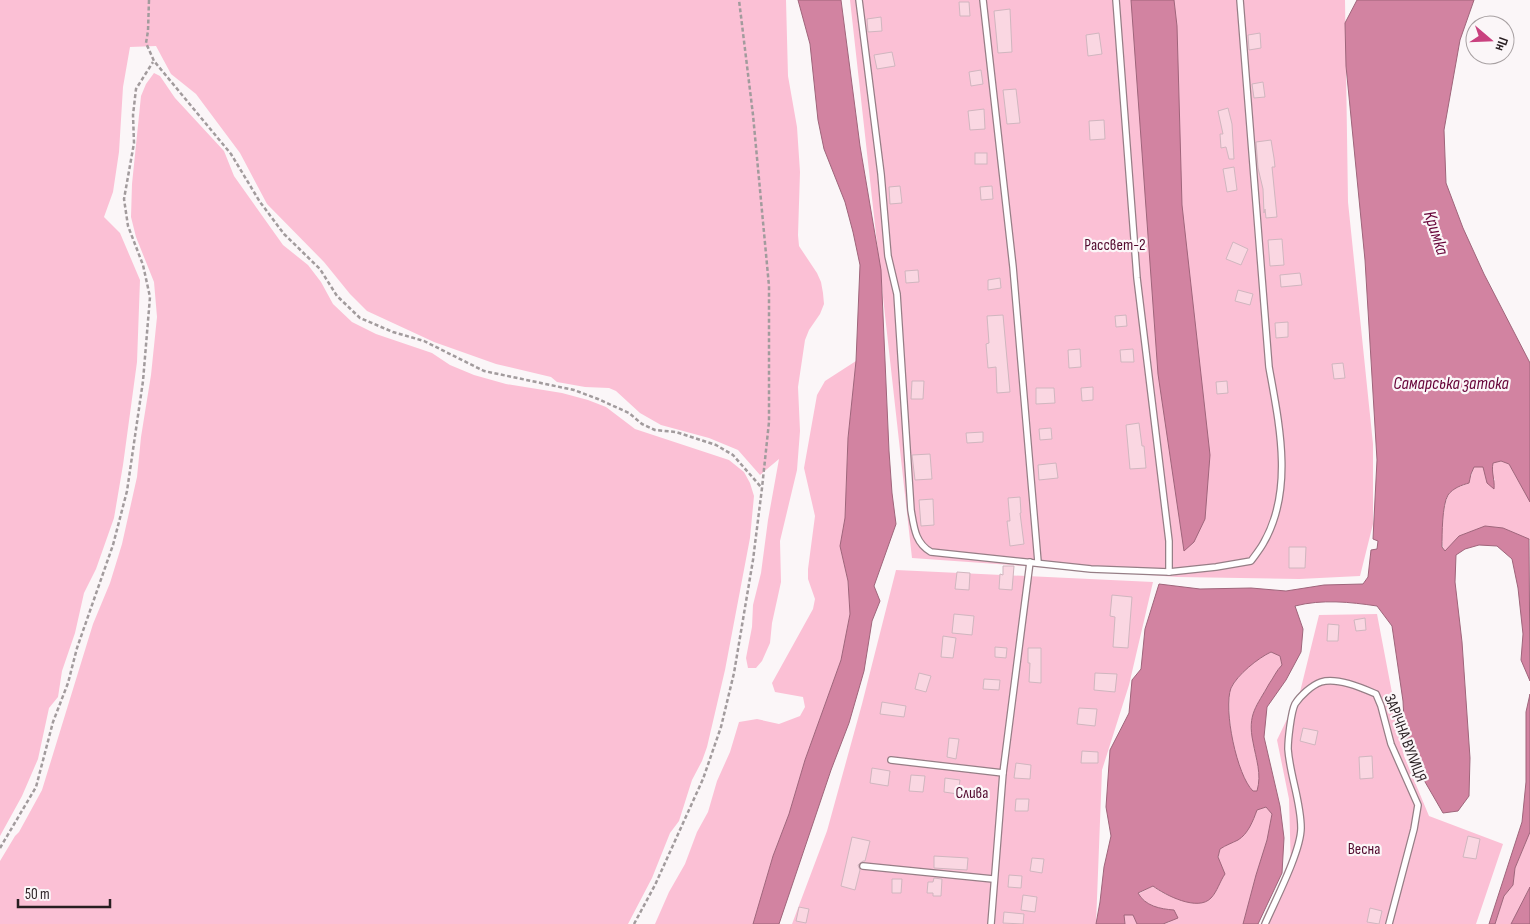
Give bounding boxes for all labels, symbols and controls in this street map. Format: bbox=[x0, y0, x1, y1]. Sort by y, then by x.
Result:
north arrow bbox=[1465, 15, 1515, 65]
text: Пн bbox=[1492, 35, 1512, 53]
water label: Кримка bbox=[1419, 208, 1453, 258]
park label: Рассвет-2 bbox=[1084, 236, 1146, 255]
water label: Самарська затока bbox=[1393, 373, 1510, 394]
street label: ЗАРІЧНА ВУЛИЦЯ bbox=[1380, 691, 1430, 785]
park label: Слива bbox=[956, 784, 988, 803]
park label: Весна bbox=[1348, 840, 1380, 859]
scale bar bbox=[18, 876, 110, 908]
text: 50 m bbox=[25, 885, 50, 904]

